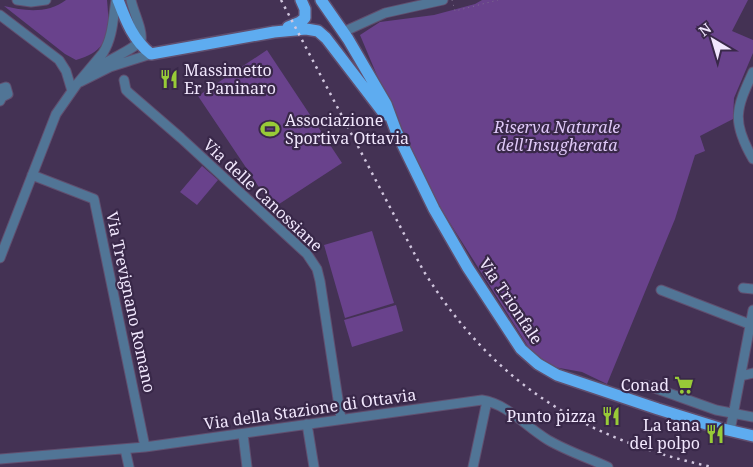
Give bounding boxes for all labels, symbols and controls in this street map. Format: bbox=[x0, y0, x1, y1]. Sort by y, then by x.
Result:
north arrow bbox=[688, 15, 738, 65]
text: N bbox=[694, 18, 715, 40]
place label: Massimetto Er Paninaro bbox=[184, 59, 276, 99]
restaurant icon: Massimetto Er Paninaro bbox=[158, 68, 180, 90]
place label: Associazione Sportiva Ottavia bbox=[285, 109, 409, 149]
park label: Riserva Naturale dell'Insugherata bbox=[493, 116, 620, 156]
sports icon: Associazione Sportiva Ottavia bbox=[259, 118, 281, 140]
street label: Via delle Canossiane bbox=[198, 134, 328, 256]
street label: Via Trevignano Romano bbox=[101, 210, 161, 394]
street label: Via Trionfale bbox=[474, 254, 548, 348]
place label: Conad bbox=[621, 374, 669, 396]
supermarket icon: Conad bbox=[673, 374, 695, 396]
street label: Via della Stazione di Ottavia bbox=[202, 383, 418, 435]
place label: Punto pizza bbox=[507, 405, 596, 427]
restaurant icon: Punto pizza bbox=[600, 405, 622, 427]
place label: La tana del polpo bbox=[629, 414, 700, 454]
restaurant icon: La tana del polpo bbox=[704, 423, 726, 445]

